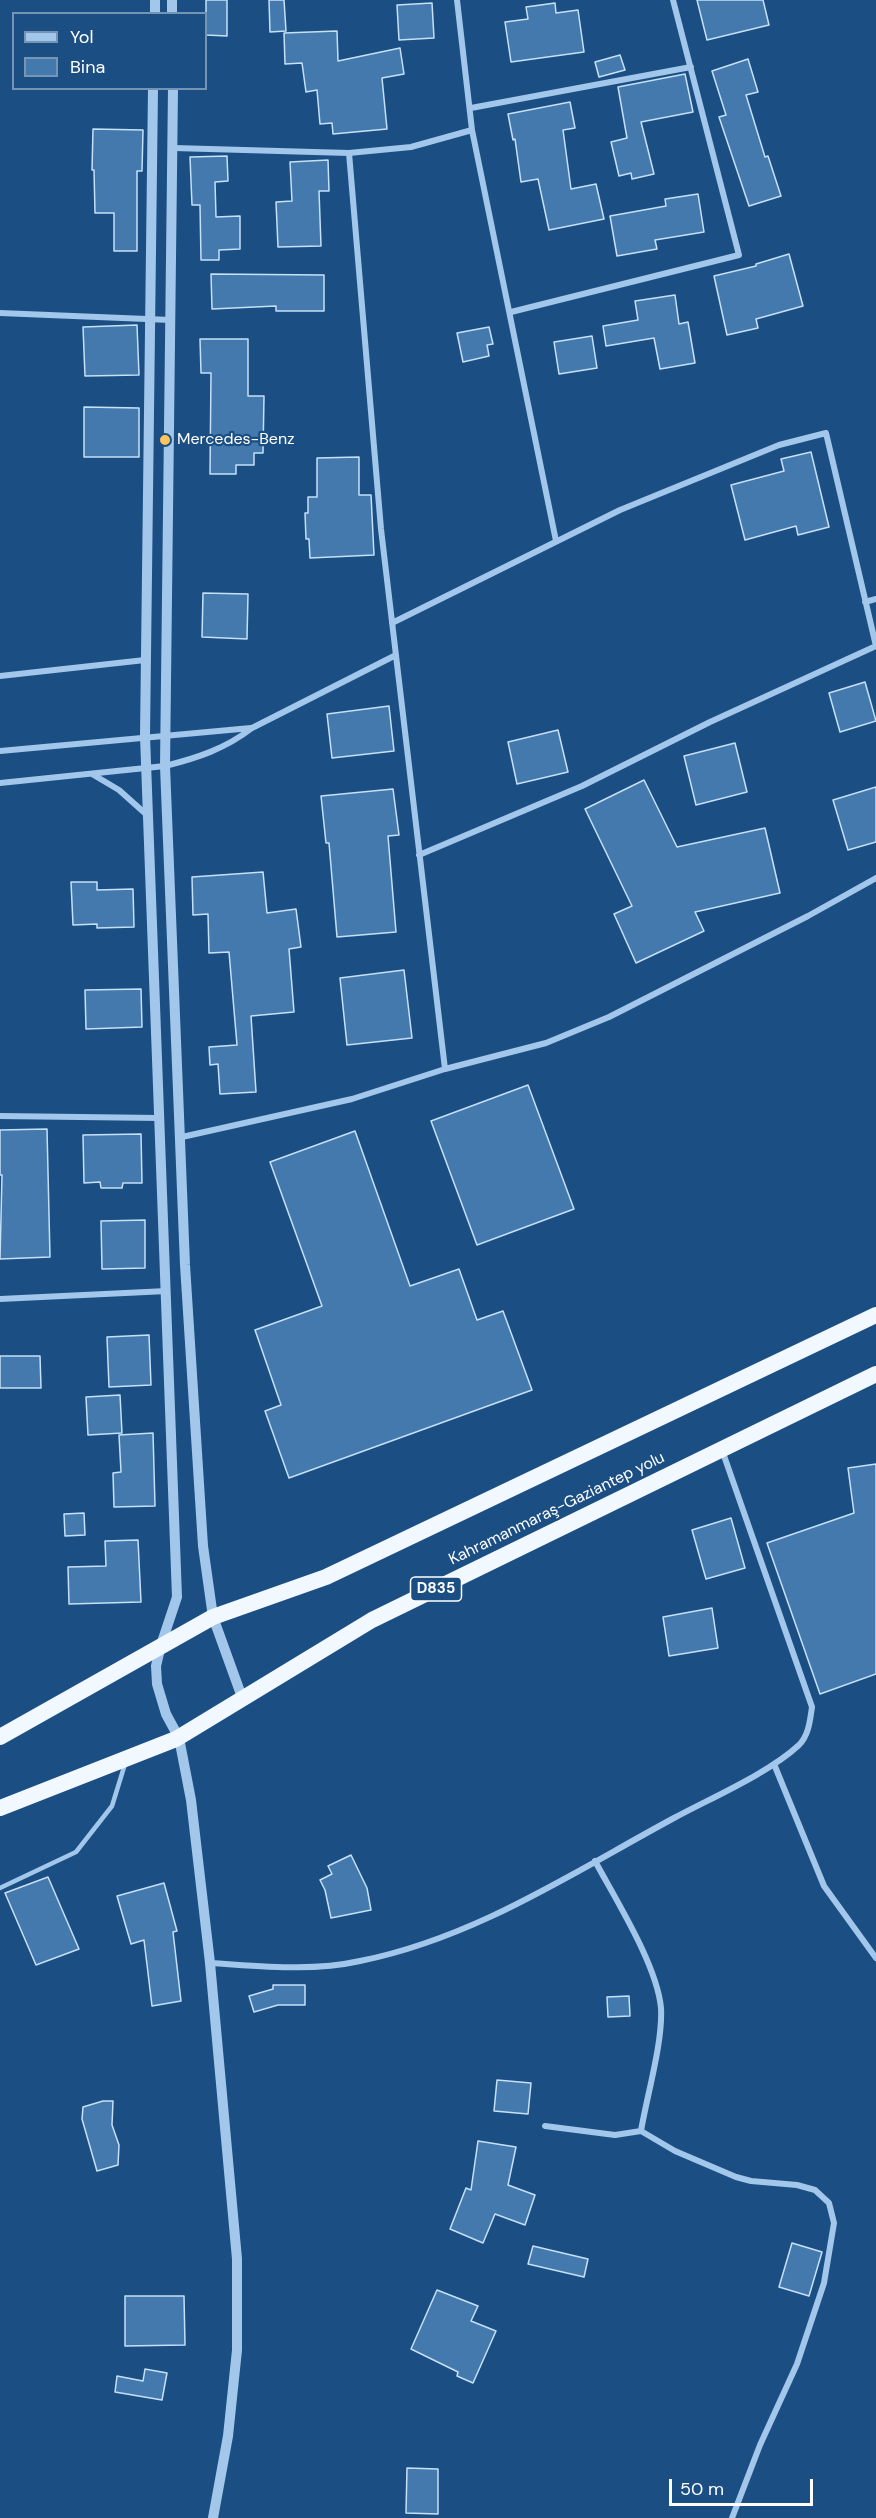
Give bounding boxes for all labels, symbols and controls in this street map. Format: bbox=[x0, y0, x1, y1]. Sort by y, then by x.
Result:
legend bbox=[12, 12, 207, 90]
text: Yol bbox=[70, 25, 94, 49]
text: Bina bbox=[70, 55, 105, 79]
place label: Mercedes-Benz bbox=[177, 430, 294, 450]
marker: Mercedes-Benz bbox=[158, 433, 172, 447]
street label: Kahramanmaraş-Gaziantep yolu bbox=[446, 1448, 668, 1570]
road number: D835 bbox=[410, 1577, 462, 1601]
scale bar bbox=[672, 2467, 816, 2505]
text: 50 m bbox=[680, 2477, 724, 2501]

